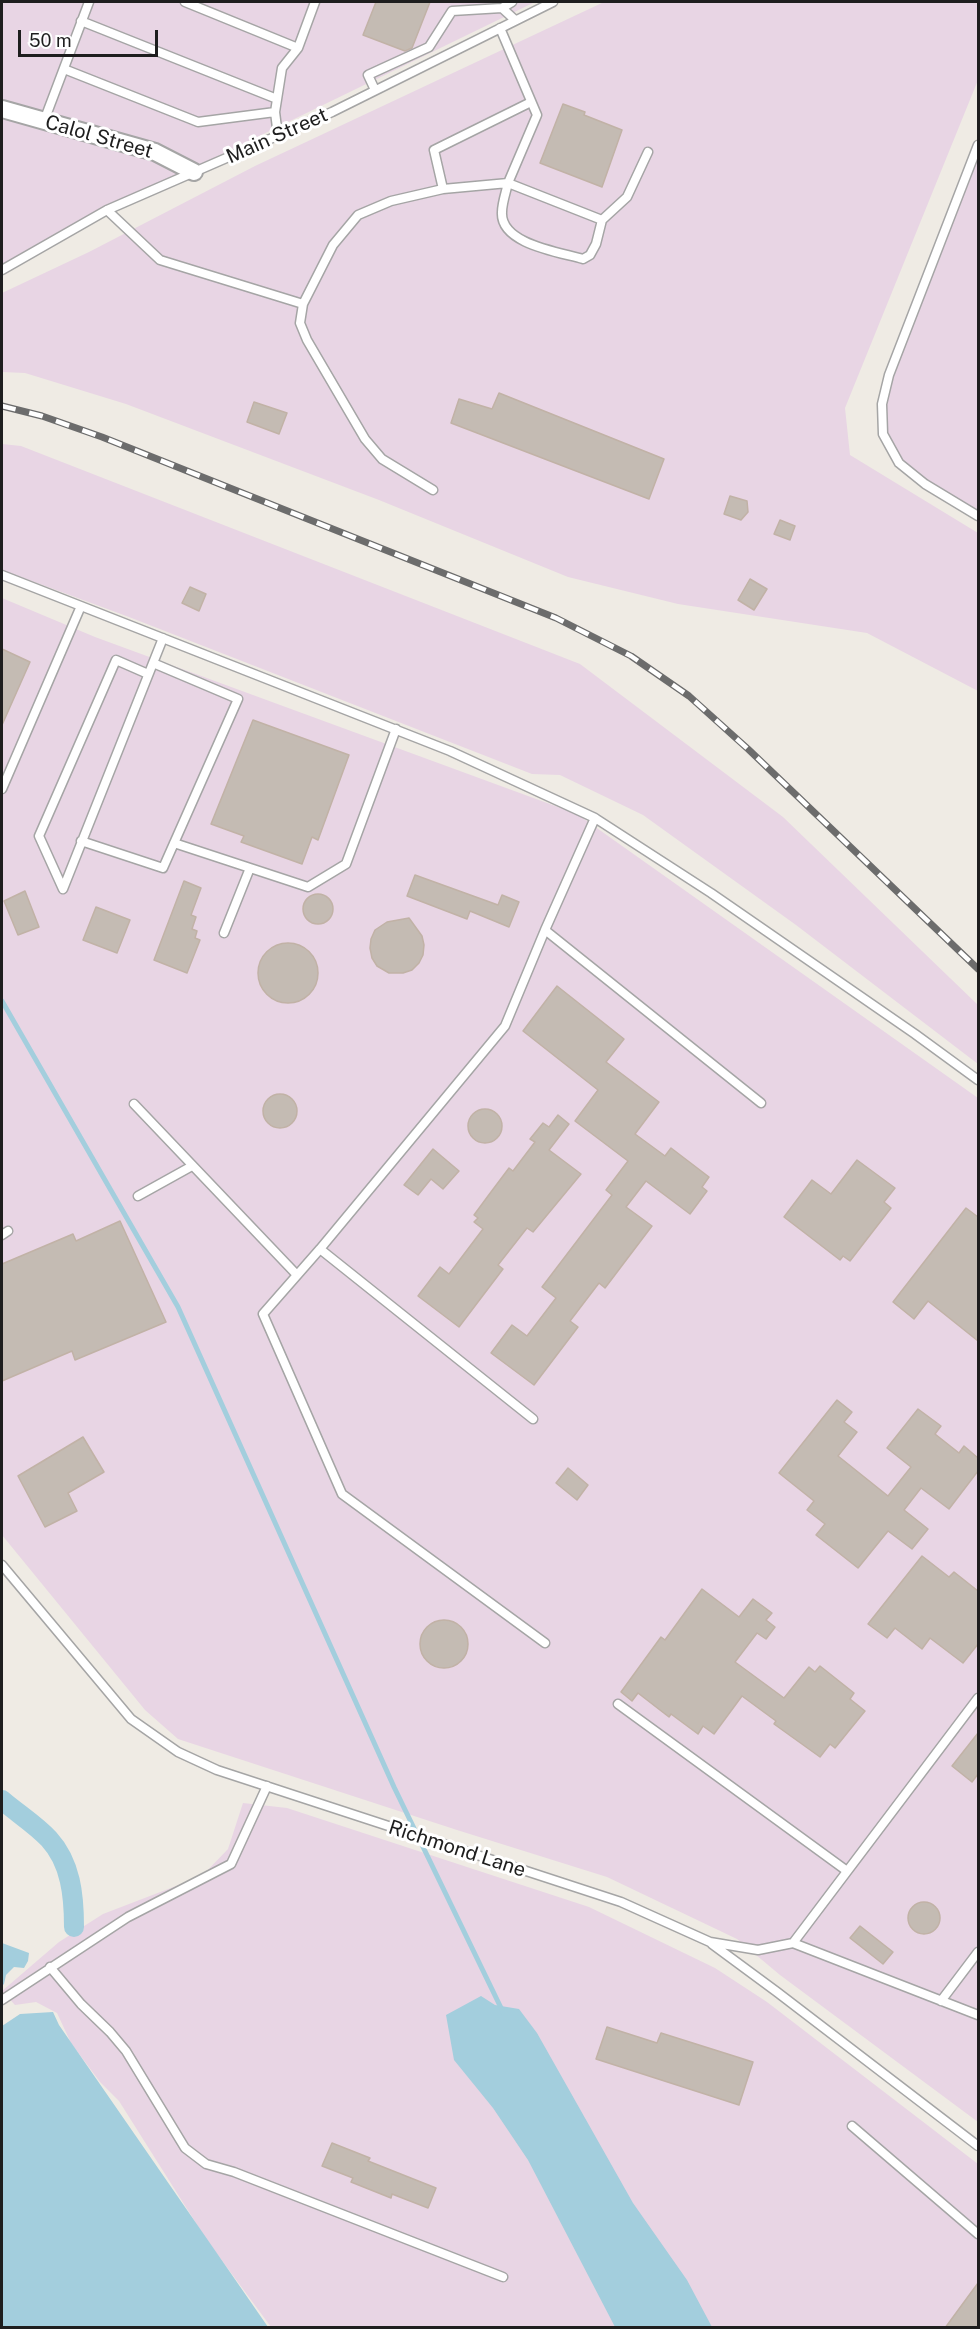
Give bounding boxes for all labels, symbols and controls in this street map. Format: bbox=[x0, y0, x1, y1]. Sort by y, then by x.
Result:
scale bar bbox=[21, 18, 160, 56]
text: 50 m bbox=[29, 30, 72, 51]
street label: Main Street bbox=[223, 103, 331, 169]
street label: Calol Street bbox=[42, 110, 156, 164]
street label: Richmond Lane bbox=[385, 1816, 529, 1882]

